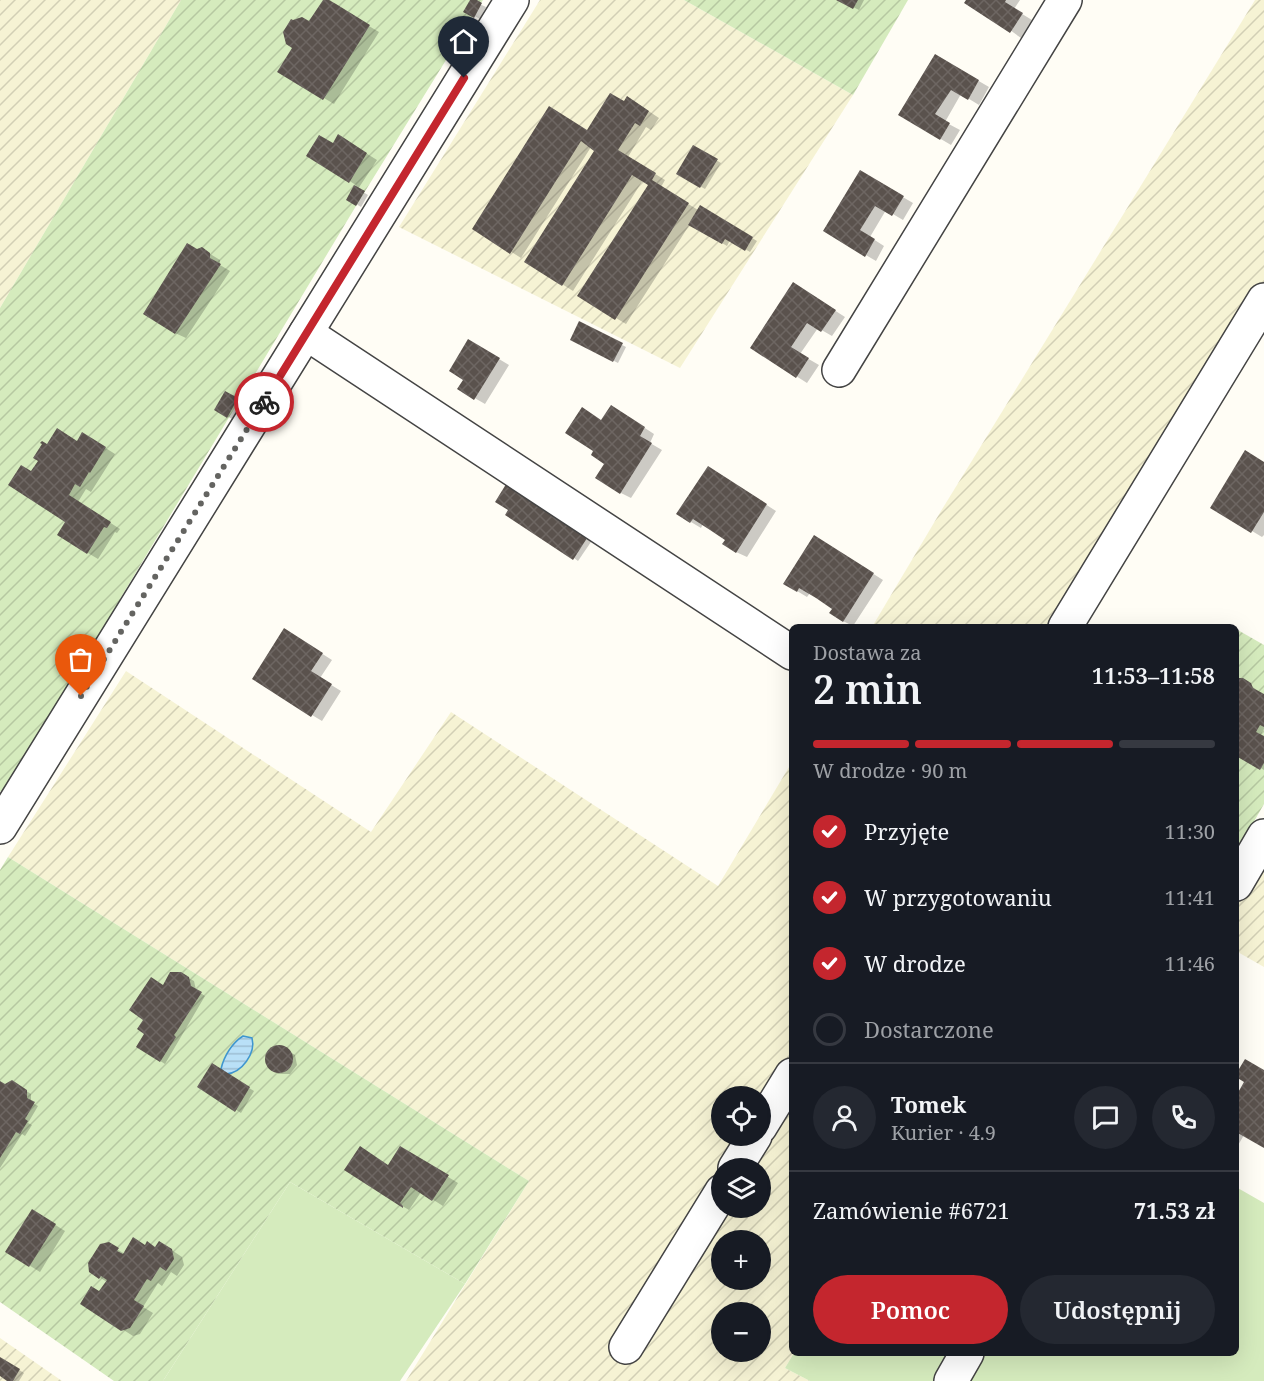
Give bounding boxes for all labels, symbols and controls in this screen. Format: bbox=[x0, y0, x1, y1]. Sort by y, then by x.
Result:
pin bbox=[438, 16, 489, 78]
icon: home bbox=[447, 25, 480, 58]
courier bbox=[234, 372, 294, 432]
icon: bike bbox=[248, 386, 281, 419]
pin bbox=[55, 634, 106, 696]
text: Dostawa za bbox=[813, 639, 922, 666]
icon: bag bbox=[64, 643, 97, 676]
text: 11:53–11:58 bbox=[1092, 660, 1215, 690]
text: 2 min bbox=[813, 662, 922, 715]
text: W drodze · 90 m bbox=[813, 757, 967, 784]
icon: check bbox=[813, 815, 846, 848]
text: Przyjęte bbox=[864, 816, 949, 846]
text: 11:30 bbox=[1165, 818, 1215, 845]
icon: check bbox=[813, 881, 846, 914]
text: W przygotowaniu bbox=[864, 882, 1052, 912]
text: 11:41 bbox=[1165, 884, 1215, 911]
icon: check bbox=[813, 947, 846, 980]
text: W drodze bbox=[864, 948, 966, 978]
text: 11:46 bbox=[1165, 950, 1215, 977]
text: Dostarczone bbox=[864, 1014, 994, 1044]
map controls bbox=[711, 1086, 771, 1362]
button: locate bbox=[711, 1086, 771, 1146]
button: person bbox=[813, 1086, 876, 1149]
button: chat bbox=[1074, 1086, 1137, 1149]
button: phone bbox=[1152, 1086, 1215, 1149]
text: Tomek bbox=[891, 1089, 966, 1119]
text: Kurier · 4.9 bbox=[891, 1119, 996, 1146]
button: layers bbox=[711, 1158, 771, 1218]
text: Zamówienie #6721 bbox=[813, 1195, 1010, 1225]
text: 71.53 zł bbox=[1134, 1195, 1215, 1225]
button: + bbox=[711, 1230, 771, 1290]
button: Pomoc bbox=[813, 1275, 1008, 1344]
button: Udostępnij bbox=[1020, 1275, 1215, 1344]
button: − bbox=[711, 1302, 771, 1362]

